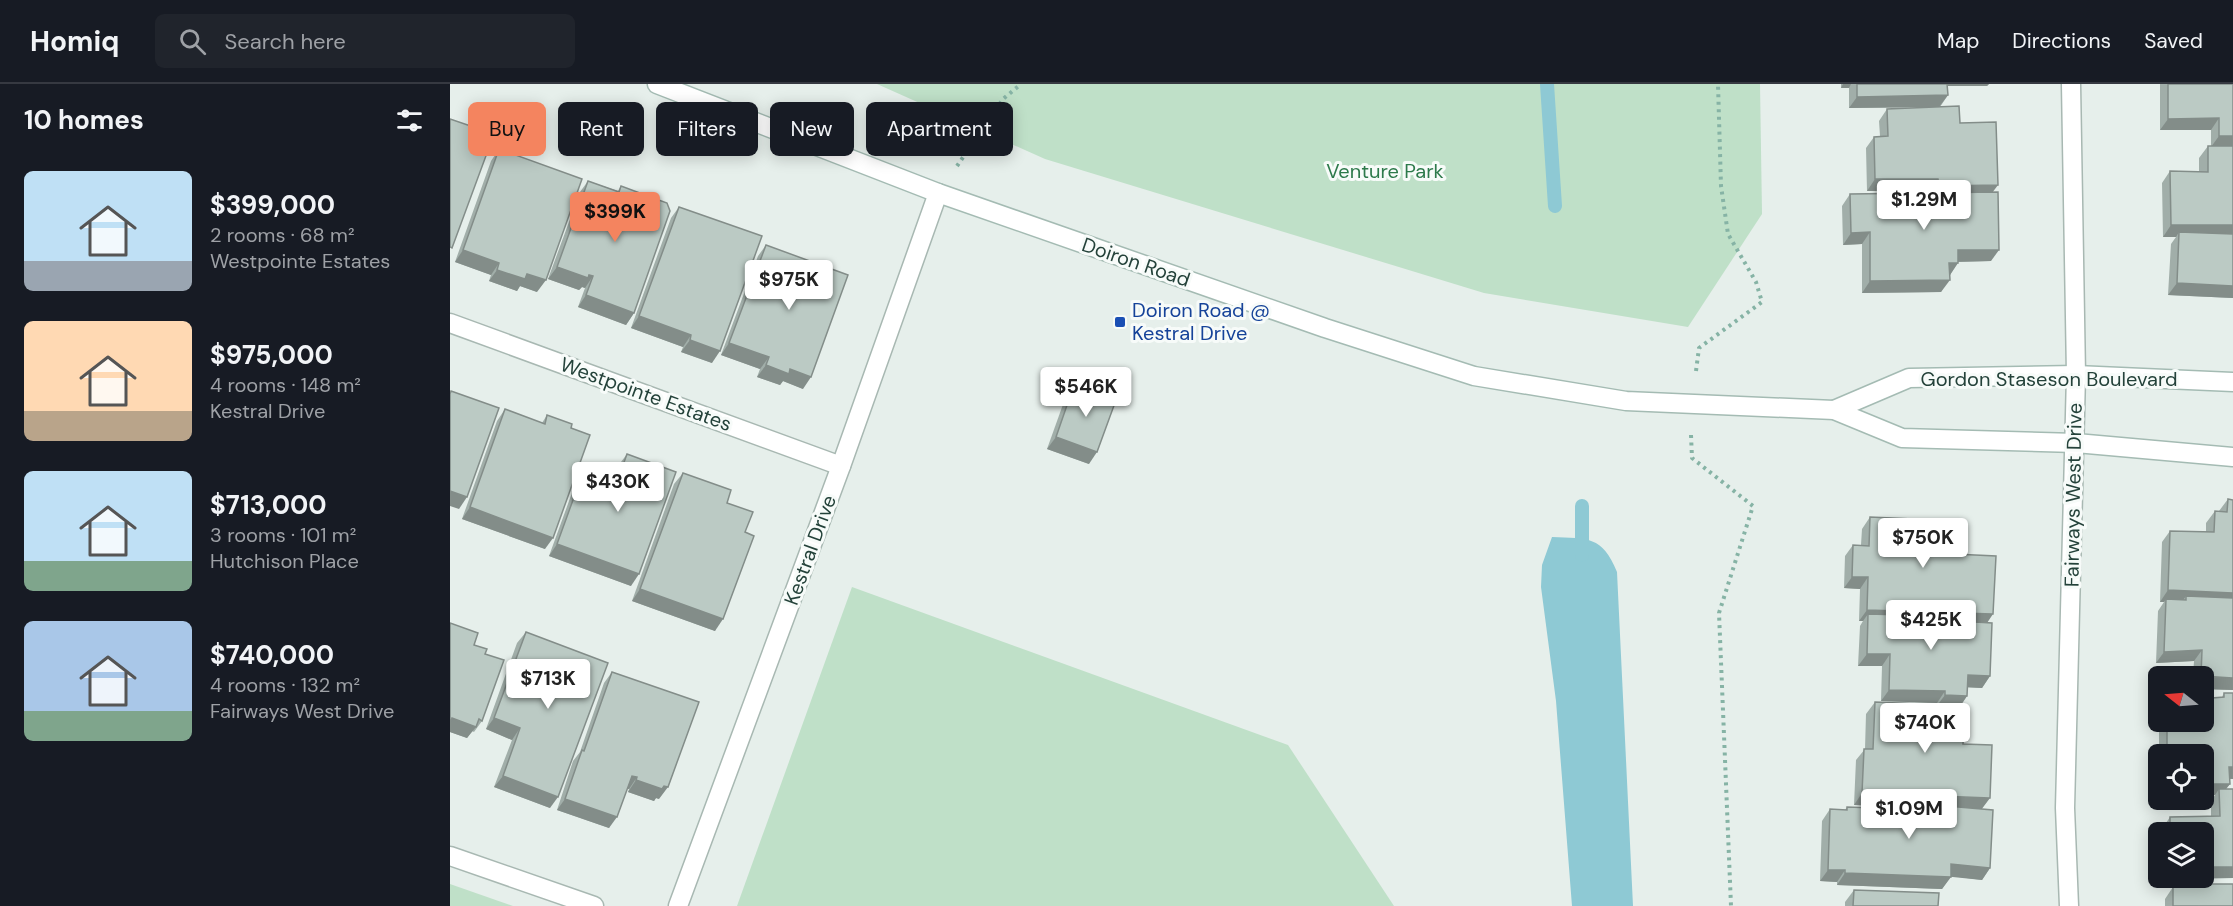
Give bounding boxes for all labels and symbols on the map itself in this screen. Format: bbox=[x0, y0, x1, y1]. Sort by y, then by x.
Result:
park label: Venture Park bbox=[1326, 158, 1444, 184]
pin: $1.29M bbox=[1875, 180, 1973, 231]
pin: $399K bbox=[573, 192, 657, 243]
street label: Doiron Road bbox=[1079, 231, 1193, 293]
pin: $975K bbox=[747, 260, 831, 311]
place label: Doiron Road @ Kestral Drive bbox=[1132, 297, 1270, 346]
marker: Doiron Road @ Kestral Drive bbox=[1113, 315, 1127, 329]
street label: Westpointe Estates bbox=[557, 351, 735, 437]
street label: Gordon Staseson Boulevard bbox=[1921, 366, 2177, 392]
pin: $546K bbox=[1044, 367, 1128, 418]
street label: Fairways West Drive bbox=[2058, 403, 2088, 587]
pin: $430K bbox=[576, 462, 660, 513]
street label: Kestral Drive bbox=[778, 491, 842, 609]
pin: $750K bbox=[1881, 518, 1965, 569]
pin: $425K bbox=[1889, 600, 1973, 651]
pin: $713K bbox=[506, 659, 590, 710]
north arrow bbox=[2148, 666, 2214, 732]
pin: $740K bbox=[1883, 703, 1967, 754]
pin: $1.09M bbox=[1860, 789, 1958, 840]

